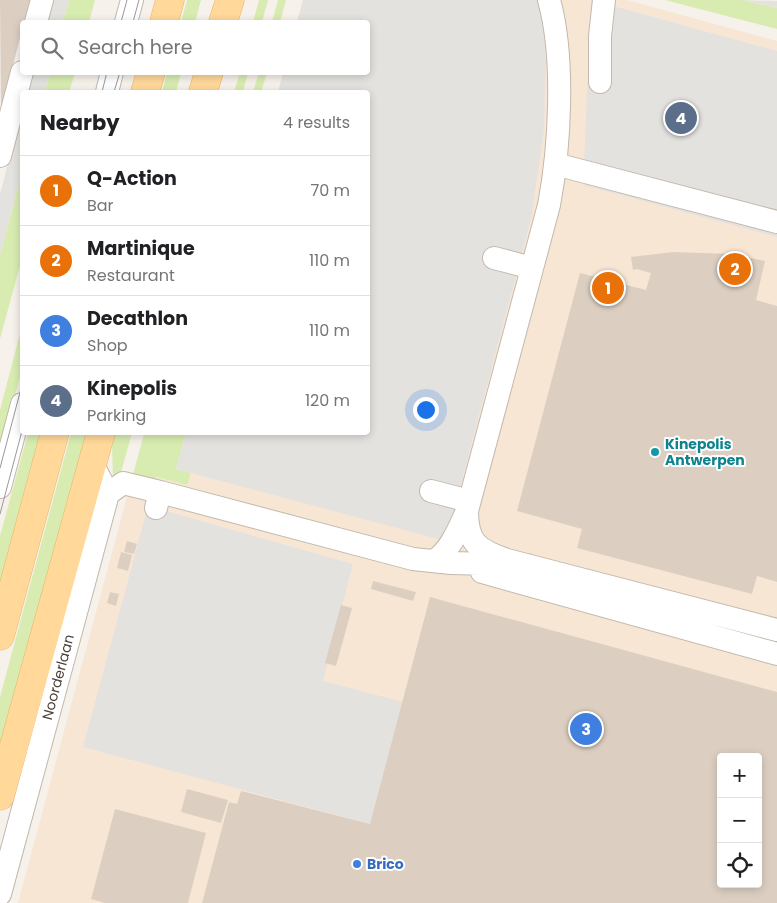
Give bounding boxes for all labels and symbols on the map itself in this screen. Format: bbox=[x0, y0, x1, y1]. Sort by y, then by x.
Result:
pin: 4 bbox=[665, 99, 697, 137]
pin: 2 bbox=[719, 250, 751, 288]
pin: 1 bbox=[592, 269, 624, 307]
your location bbox=[413, 397, 439, 423]
place label: Kinepolis Antwerpen bbox=[665, 434, 745, 470]
marker: Kinepolis Antwerpen bbox=[649, 446, 661, 458]
street label: Noorderlaan bbox=[37, 632, 79, 722]
pin: 3 bbox=[570, 710, 602, 748]
place label: Brico bbox=[367, 854, 404, 874]
marker: Brico bbox=[351, 858, 363, 870]

